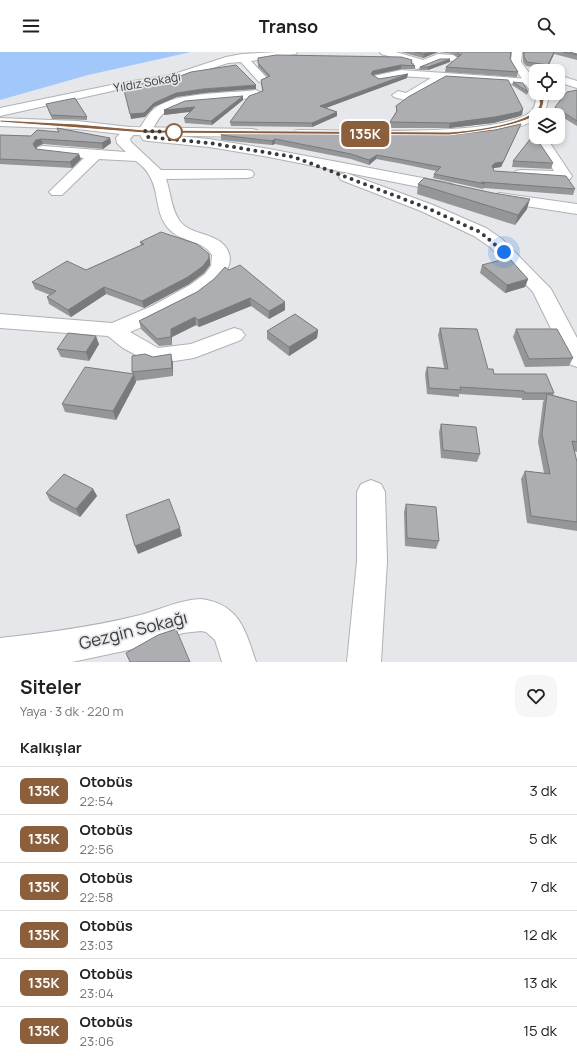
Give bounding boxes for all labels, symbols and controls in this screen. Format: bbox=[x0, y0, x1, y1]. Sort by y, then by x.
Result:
text: Transo bbox=[259, 14, 318, 38]
icon: menu bbox=[20, 15, 42, 37]
icon: search bbox=[535, 15, 557, 37]
map controls bbox=[529, 64, 565, 144]
button: locate bbox=[529, 64, 565, 100]
street label: Yıldız Sokağı bbox=[112, 68, 182, 96]
button: layers bbox=[529, 108, 565, 144]
line badge: 135K bbox=[337, 121, 393, 147]
unlabelled marker bbox=[165, 123, 183, 141]
text: 135K bbox=[349, 124, 381, 143]
your location bbox=[494, 242, 514, 262]
street label: Gezgin Sokağı bbox=[76, 605, 190, 655]
text: Siteler bbox=[20, 674, 81, 700]
button: heart bbox=[515, 675, 557, 717]
text: Yaya · 3 dk · 220 m bbox=[20, 702, 123, 720]
text: Kalkışlar bbox=[20, 737, 82, 758]
text: Otobüs bbox=[80, 771, 133, 792]
text: 3 dk bbox=[529, 780, 557, 801]
text: 135K bbox=[28, 781, 60, 800]
text: 22:54 bbox=[80, 792, 113, 810]
text: Otobüs bbox=[80, 819, 133, 840]
text: 5 dk bbox=[529, 828, 557, 849]
text: 135K bbox=[28, 829, 60, 848]
text: 22:56 bbox=[80, 840, 114, 858]
text: Otobüs bbox=[80, 867, 133, 888]
text: 7 dk bbox=[530, 876, 557, 897]
text: 135K bbox=[28, 877, 60, 896]
text: 22:58 bbox=[80, 888, 113, 906]
text: Otobüs bbox=[80, 915, 133, 936]
text: 12 dk bbox=[523, 924, 557, 945]
text: 135K bbox=[28, 925, 60, 944]
text: 23:03 bbox=[80, 936, 113, 954]
text: Otobüs bbox=[80, 963, 133, 984]
text: 13 dk bbox=[524, 972, 557, 993]
text: 135K bbox=[28, 973, 60, 992]
text: 23:04 bbox=[80, 984, 114, 1002]
text: Otobüs bbox=[80, 1011, 133, 1032]
text: 15 dk bbox=[523, 1020, 557, 1041]
text: 135K bbox=[28, 1021, 60, 1040]
text: 23:06 bbox=[80, 1032, 114, 1050]

